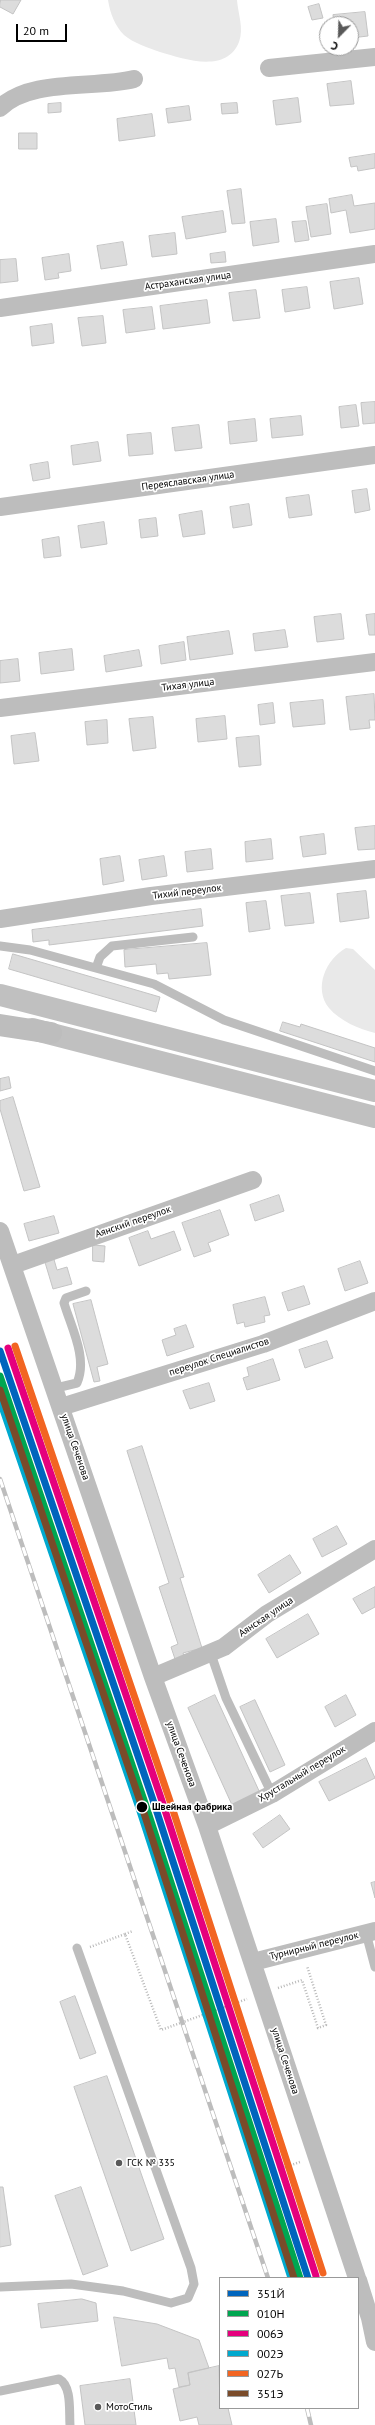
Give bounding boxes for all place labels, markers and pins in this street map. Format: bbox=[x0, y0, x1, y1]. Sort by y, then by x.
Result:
marker: Швейная фабрика bbox=[135, 1800, 149, 1814]
place label: Швейная фабрика bbox=[152, 1801, 232, 1813]
place label: ГСК № 335 bbox=[127, 2157, 175, 2169]
marker: ГСК № 335 bbox=[114, 2158, 124, 2168]
place label: МотоСтиль bbox=[106, 2401, 152, 2413]
marker: МотоСтиль bbox=[93, 2402, 103, 2412]

